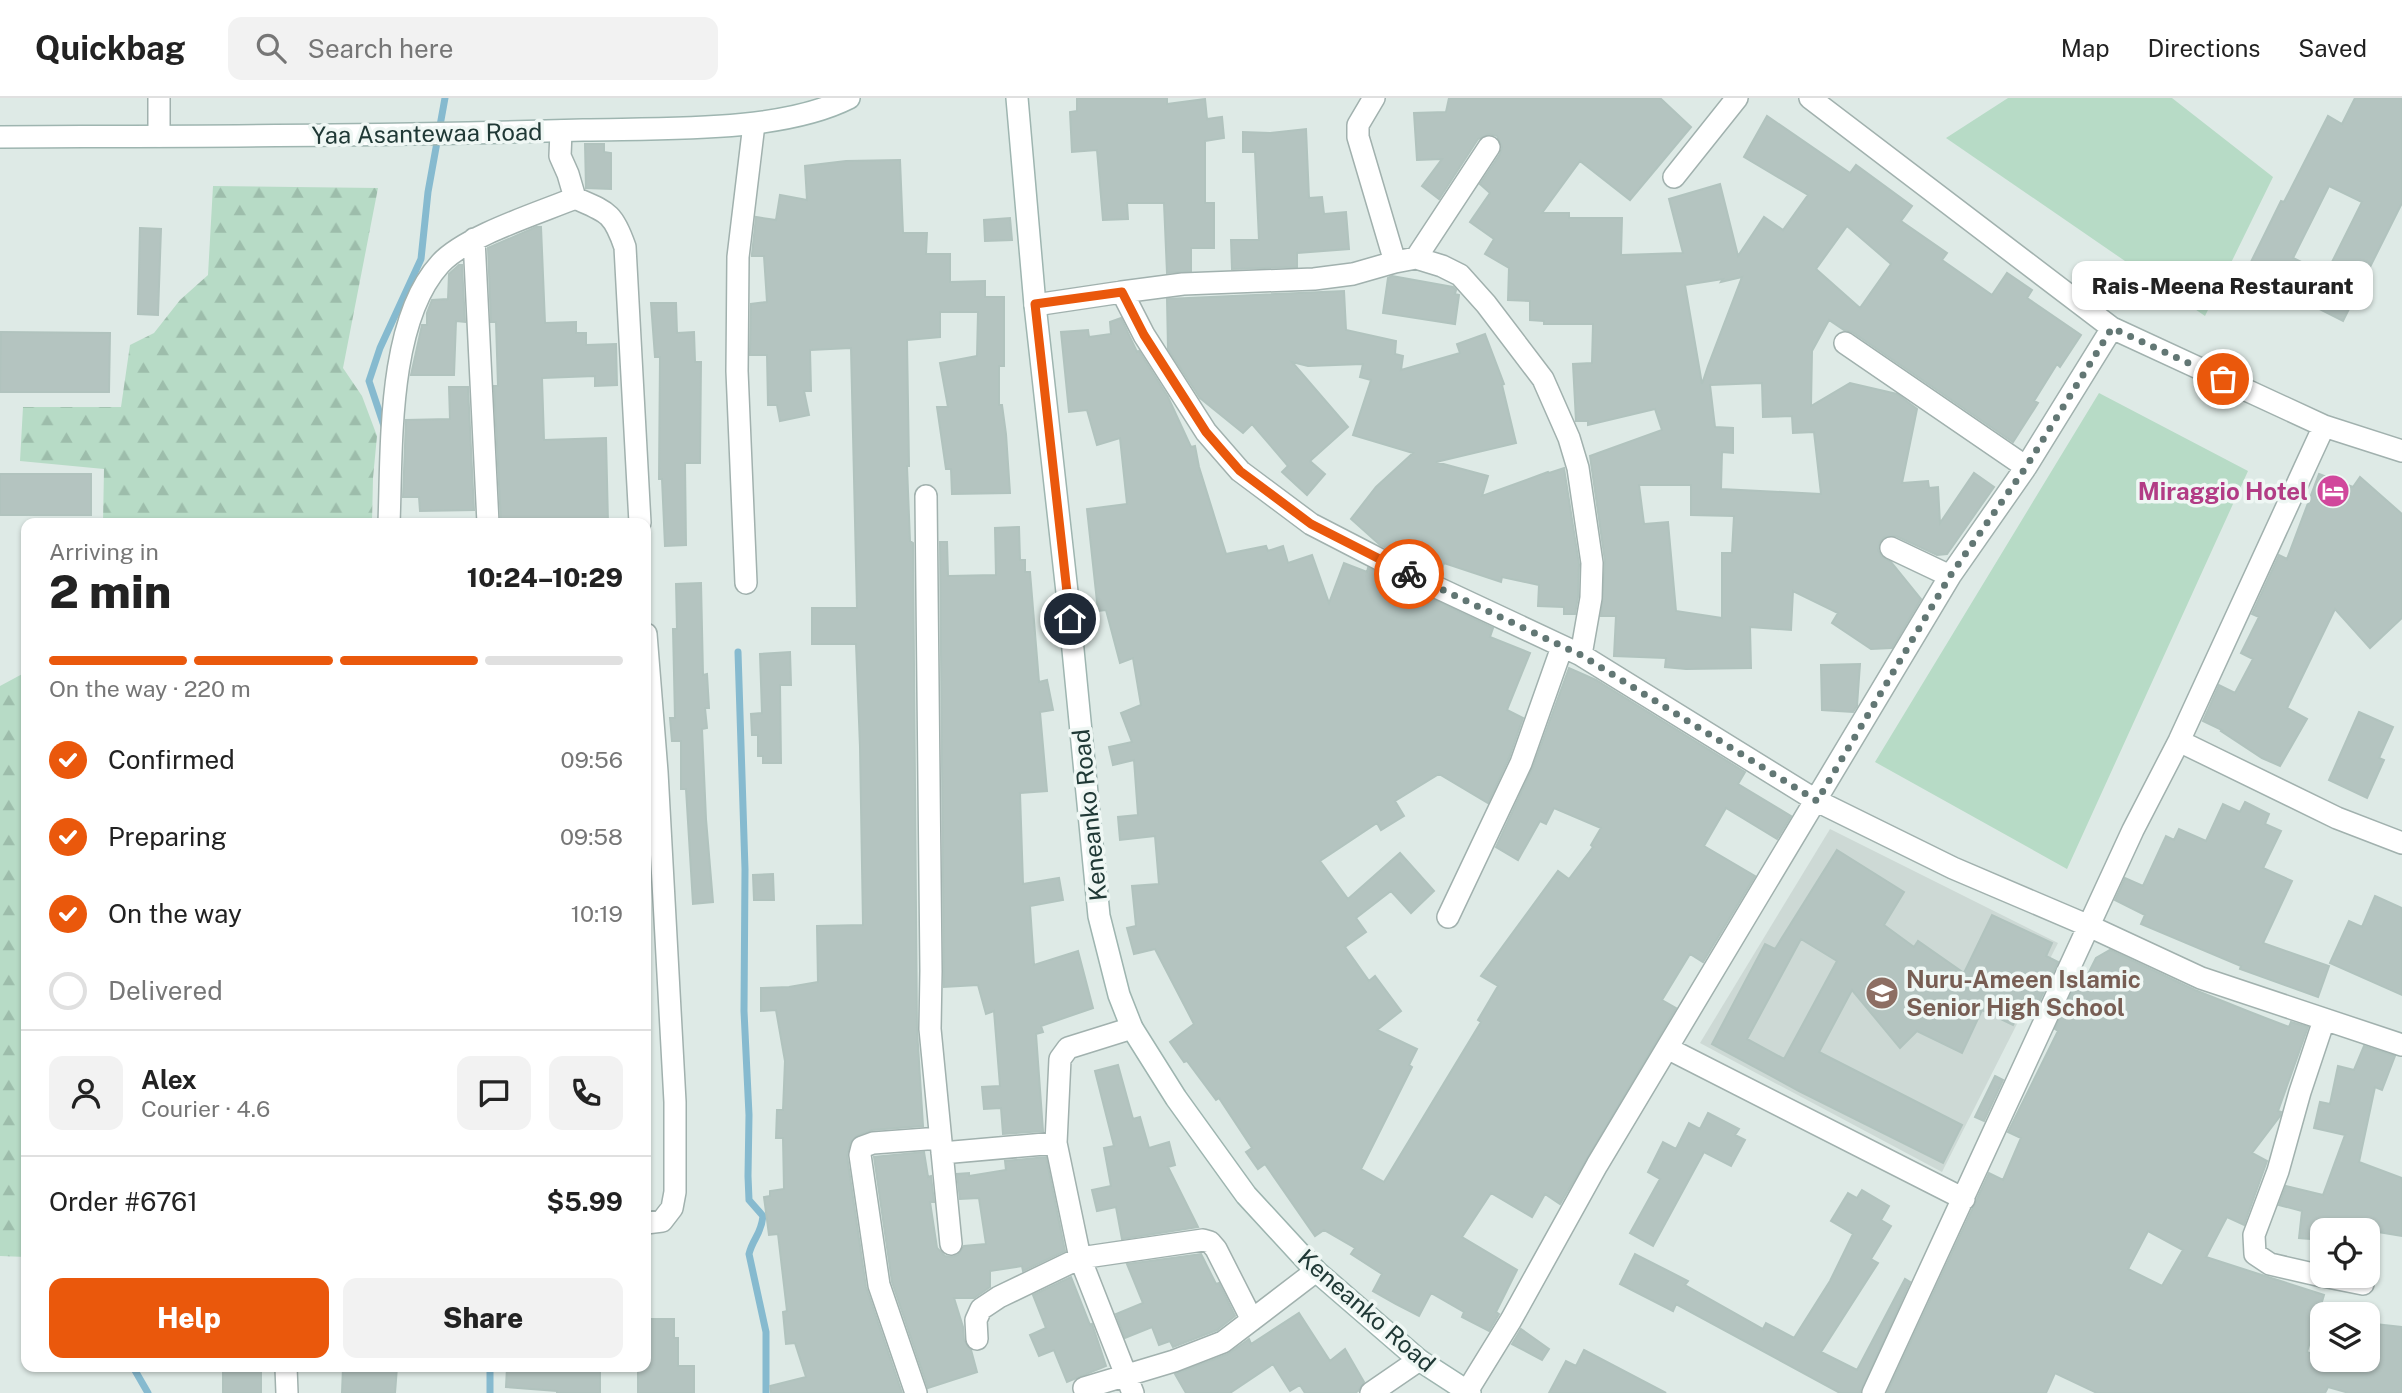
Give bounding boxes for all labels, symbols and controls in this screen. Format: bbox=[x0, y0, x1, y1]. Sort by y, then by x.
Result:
search box bbox=[228, 17, 718, 80]
text: Quickbag bbox=[35, 29, 186, 67]
icon: search bbox=[252, 29, 290, 67]
text: Search here bbox=[308, 33, 454, 64]
text: Map bbox=[2061, 34, 2110, 62]
text: Directions bbox=[2148, 34, 2260, 62]
text: Saved bbox=[2298, 34, 2367, 62]
street label: Yaa Asantewaa Road bbox=[311, 117, 543, 149]
callout: Rais-Meena Restaurant bbox=[2072, 260, 2374, 309]
text: Rais-Meena Restaurant bbox=[2091, 272, 2354, 299]
pin bbox=[2193, 349, 2253, 409]
icon: bag bbox=[2204, 360, 2242, 398]
hotel icon: Miraggio Hotel bbox=[2314, 472, 2352, 510]
place label: Miraggio Hotel bbox=[2138, 477, 2308, 505]
text: Arriving in bbox=[49, 538, 159, 565]
courier bbox=[1374, 539, 1444, 609]
icon: bike bbox=[1390, 555, 1428, 593]
text: 10:24–10:29 bbox=[467, 562, 623, 593]
text: 2 min bbox=[49, 564, 171, 618]
pin bbox=[1040, 589, 1100, 649]
icon: home bbox=[1051, 600, 1089, 638]
text: On the way · 220 m bbox=[49, 675, 251, 702]
street label: Keneanko Road bbox=[1066, 728, 1112, 902]
icon: check bbox=[49, 741, 87, 779]
text: Confirmed bbox=[108, 744, 235, 775]
text: 09:56 bbox=[560, 746, 623, 773]
icon: check bbox=[49, 818, 87, 856]
text: Preparing bbox=[108, 821, 227, 852]
text: 09:58 bbox=[560, 823, 623, 850]
icon: check bbox=[49, 895, 87, 933]
text: On the way bbox=[108, 898, 242, 929]
text: 10:19 bbox=[571, 900, 623, 927]
place label: Nuru-Ameen Islamic Senior High School bbox=[1906, 965, 2141, 1021]
school or university icon: Nuru-Ameen Islamic Senior High School bbox=[1863, 974, 1901, 1012]
text: Delivered bbox=[108, 975, 223, 1006]
button: person bbox=[49, 1056, 123, 1130]
button: chat bbox=[457, 1056, 531, 1130]
button: phone bbox=[549, 1056, 623, 1130]
text: Alex bbox=[141, 1064, 197, 1095]
text: Courier · 4.6 bbox=[141, 1095, 270, 1122]
text: Order #6761 bbox=[49, 1186, 198, 1217]
text: $5.99 bbox=[547, 1186, 623, 1217]
map controls bbox=[2310, 1218, 2380, 1372]
button: locate bbox=[2310, 1218, 2380, 1288]
street label: Keneanko Road bbox=[1293, 1243, 1441, 1377]
button: Help bbox=[49, 1278, 329, 1358]
button: Share bbox=[343, 1278, 623, 1358]
button: layers bbox=[2310, 1302, 2380, 1372]

